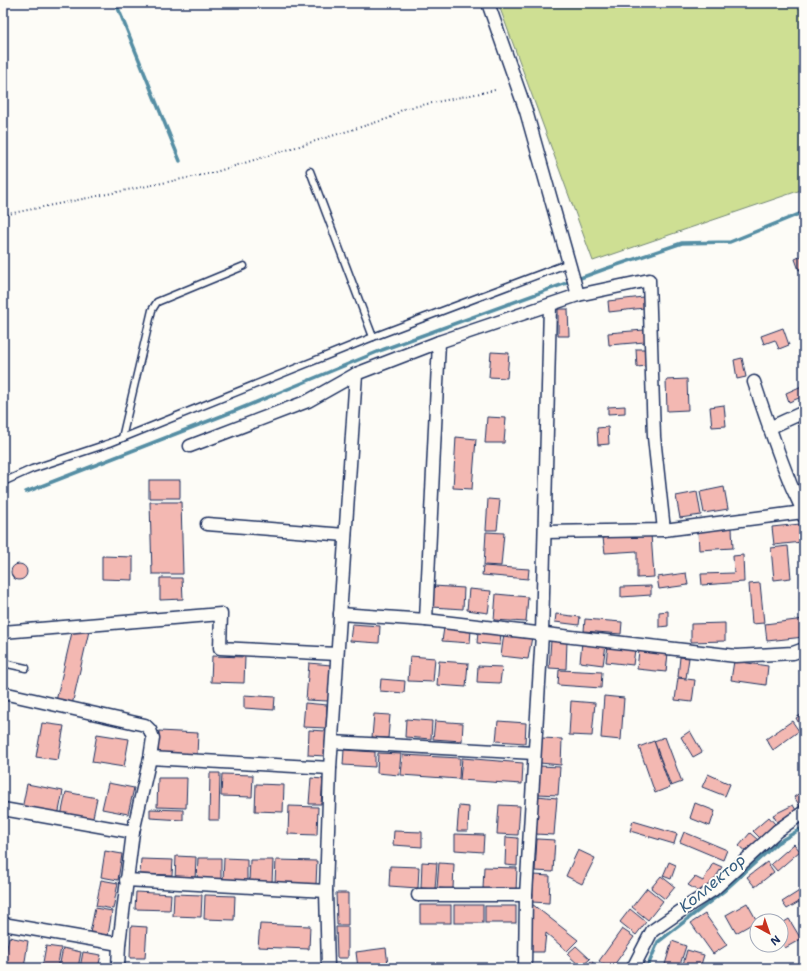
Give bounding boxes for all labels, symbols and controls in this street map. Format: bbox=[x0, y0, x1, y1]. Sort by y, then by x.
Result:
water label: Коллектор bbox=[674, 849, 750, 917]
north arrow bbox=[749, 913, 789, 953]
text: N bbox=[767, 932, 783, 949]

